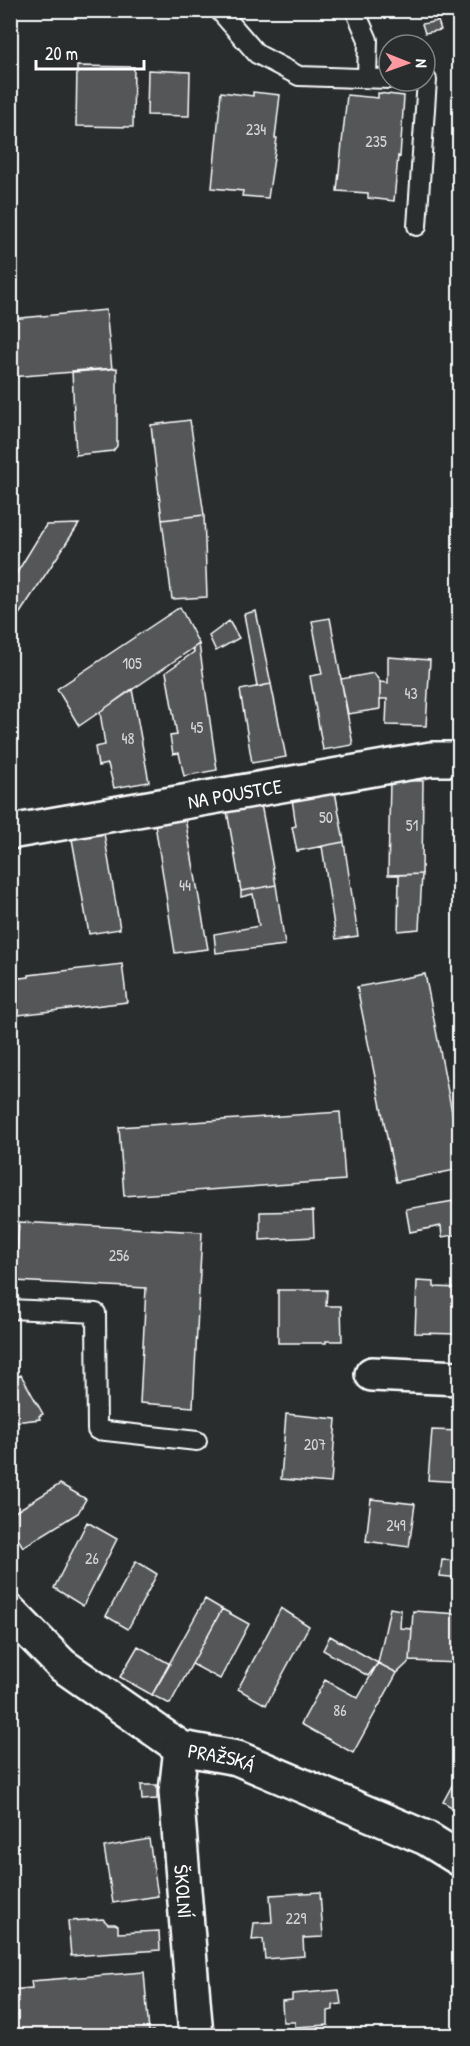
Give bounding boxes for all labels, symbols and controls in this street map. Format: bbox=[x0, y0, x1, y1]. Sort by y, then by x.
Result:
scale bar bbox=[36, 33, 144, 71]
north arrow bbox=[377, 33, 437, 93]
text: 20 m bbox=[45, 41, 78, 66]
text: N bbox=[411, 59, 433, 68]
house number: 234 bbox=[246, 118, 266, 140]
house number: 235 bbox=[365, 130, 387, 152]
house number: 105 bbox=[122, 652, 142, 674]
house number: 43 bbox=[404, 682, 418, 704]
house number: 45 bbox=[191, 716, 204, 738]
house number: 48 bbox=[122, 727, 135, 749]
street label: NA POUSTCE bbox=[185, 772, 284, 814]
house number: 50 bbox=[319, 806, 333, 828]
house number: 51 bbox=[406, 814, 418, 836]
house number: 44 bbox=[179, 874, 191, 896]
house number: 256 bbox=[109, 1244, 129, 1266]
house number: 207 bbox=[304, 1433, 326, 1455]
house number: 249 bbox=[386, 1514, 406, 1536]
house number: 26 bbox=[85, 1547, 99, 1569]
house number: 86 bbox=[333, 1699, 347, 1721]
street label: PRAŽSKÁ bbox=[186, 1736, 260, 1778]
street label: ŠKOLNÍ bbox=[169, 1864, 200, 1919]
house number: 229 bbox=[286, 1907, 307, 1929]

